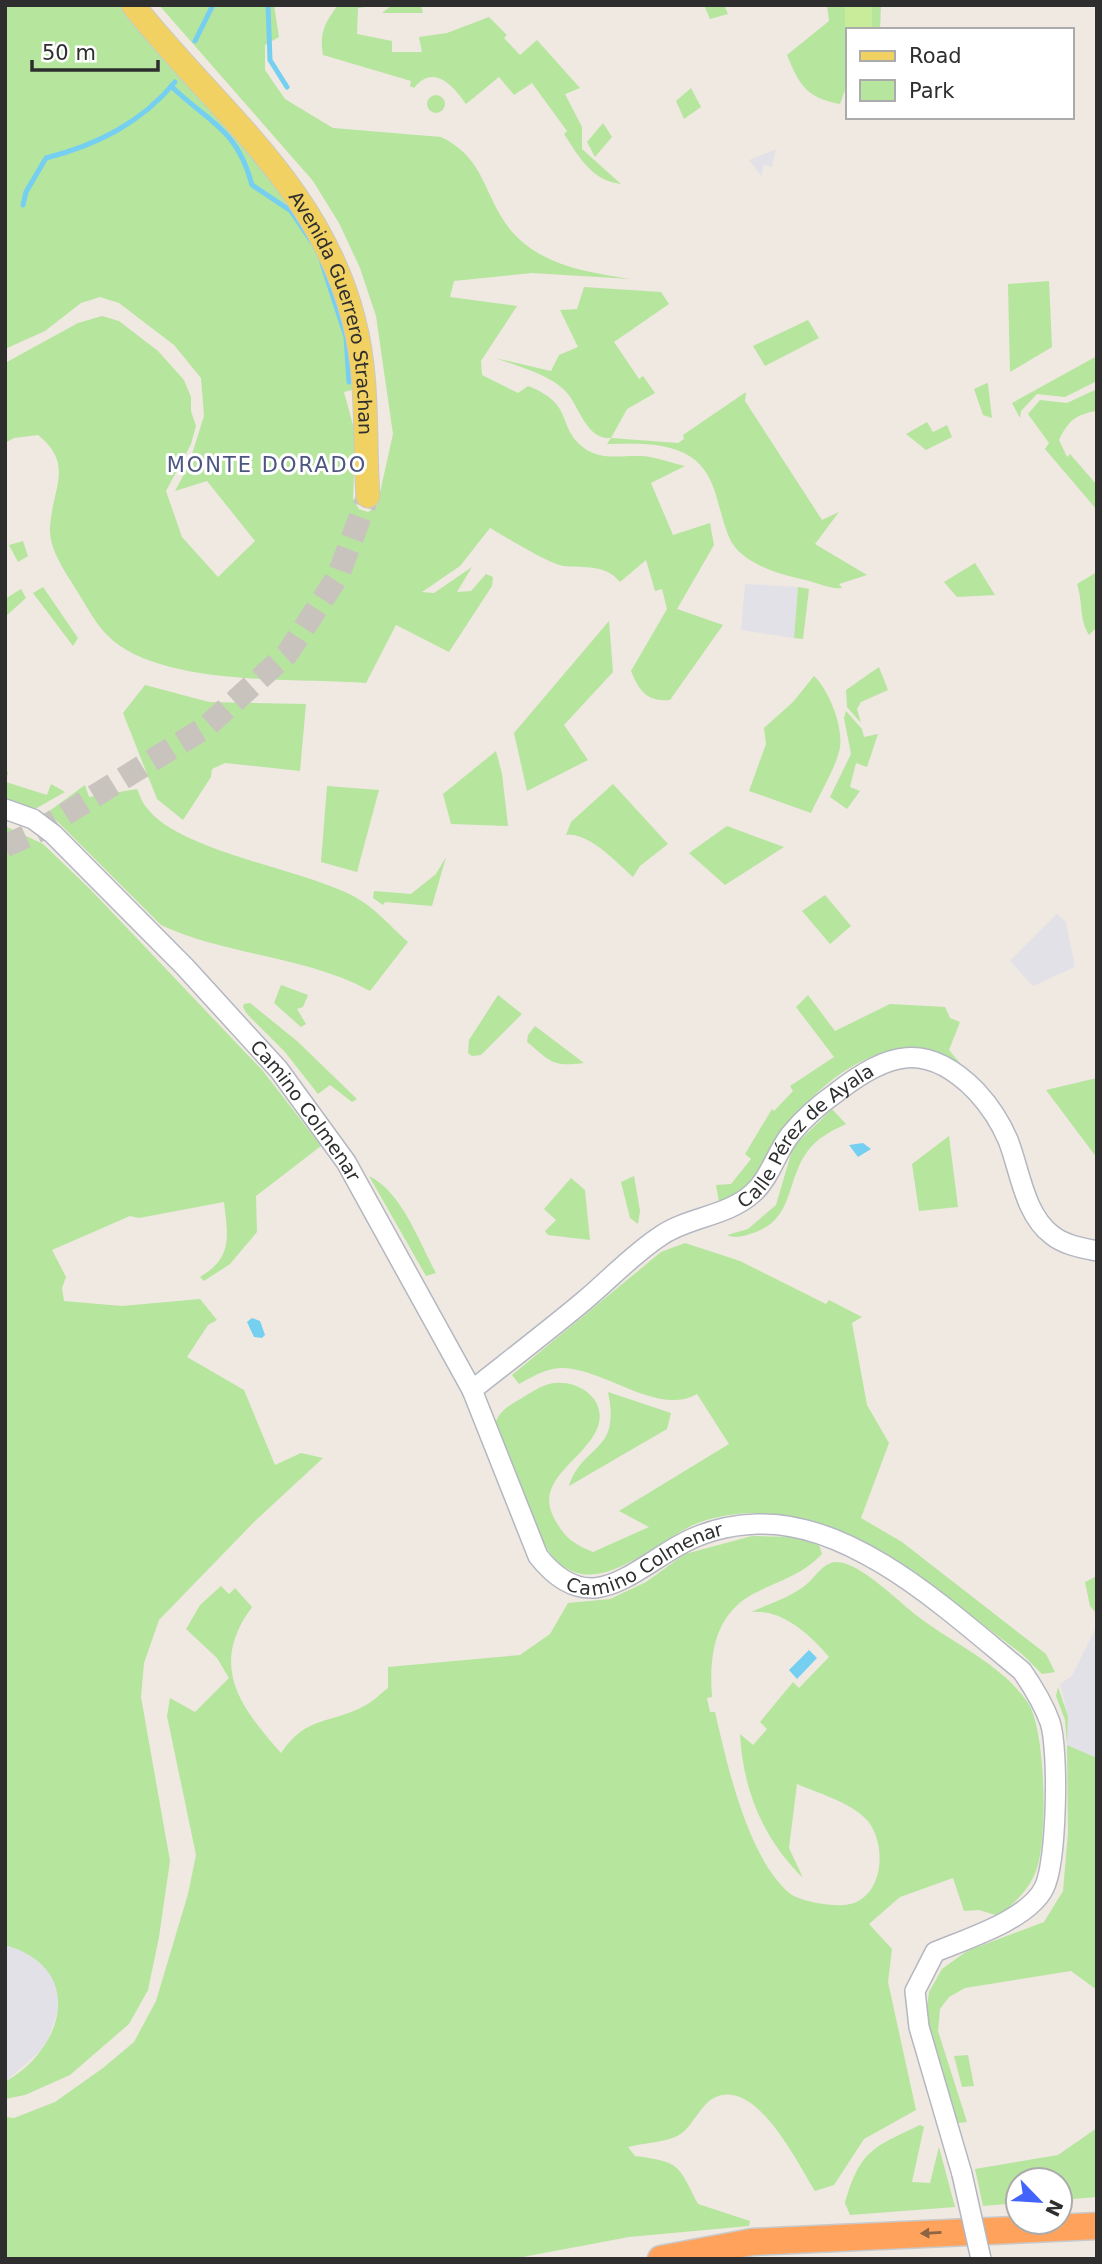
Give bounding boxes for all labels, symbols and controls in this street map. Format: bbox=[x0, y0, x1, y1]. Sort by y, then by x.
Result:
scale bar bbox=[32, 28, 158, 72]
legend bbox=[846, 28, 1074, 119]
text: 50 m bbox=[42, 41, 96, 65]
text: Road bbox=[909, 44, 962, 68]
text: Park bbox=[909, 79, 955, 103]
street label: Avenida Guerrero Strachan bbox=[285, 187, 377, 435]
district label: MONTE DORADO bbox=[167, 453, 367, 477]
street label: Camino Colmenar bbox=[246, 1035, 365, 1185]
street label: Calle Pérez de Ayala bbox=[733, 1059, 877, 1212]
street label: Camino Colmenar bbox=[563, 1518, 725, 1600]
north arrow bbox=[1004, 2166, 1074, 2236]
text: N bbox=[1041, 2196, 1068, 2220]
one-way arrow bbox=[919, 2228, 941, 2239]

